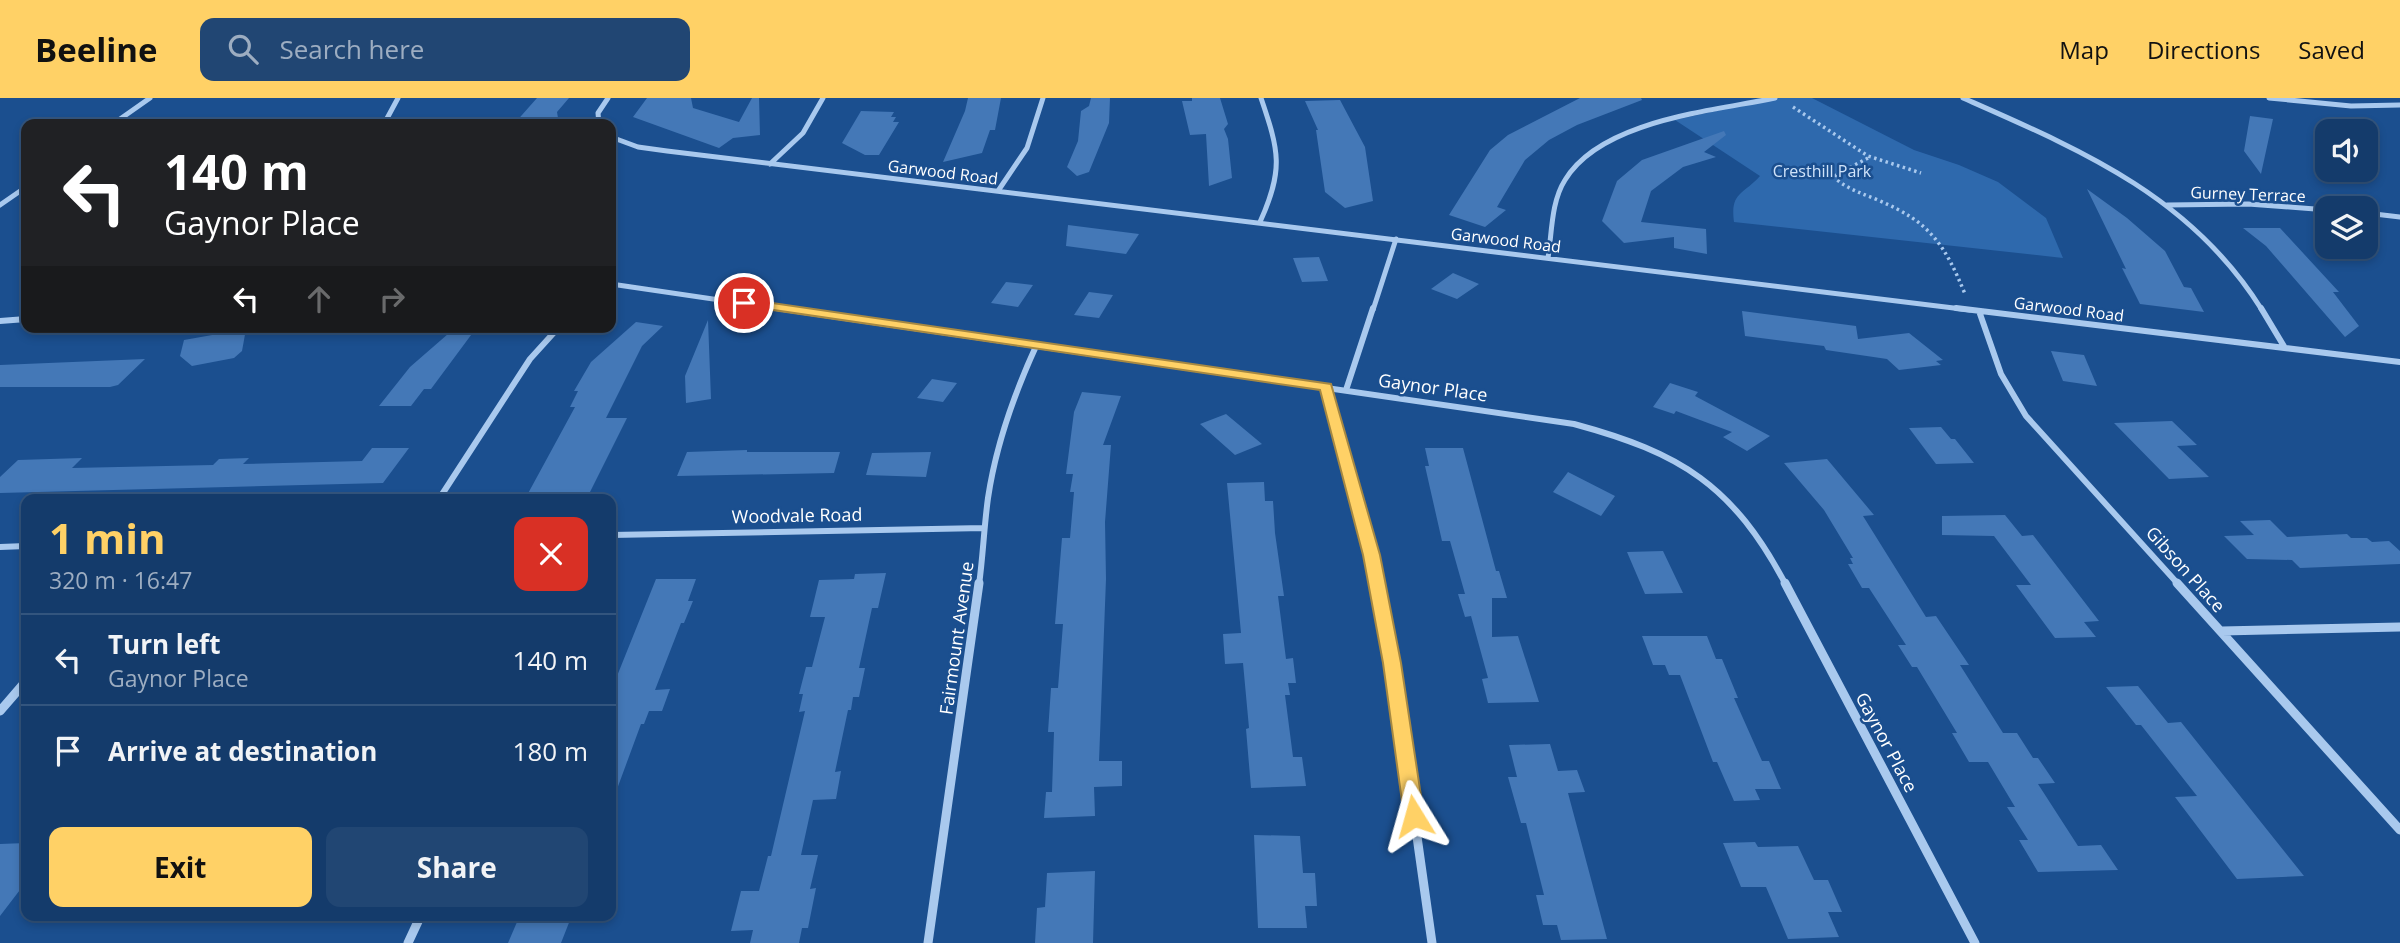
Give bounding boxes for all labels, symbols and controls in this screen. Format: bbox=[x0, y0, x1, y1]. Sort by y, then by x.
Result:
search box bbox=[200, 18, 690, 81]
text: Beeline bbox=[35, 27, 158, 72]
icon: search bbox=[224, 30, 262, 68]
text: Search here bbox=[280, 31, 424, 67]
text: Map bbox=[2059, 33, 2109, 66]
text: Directions bbox=[2147, 33, 2260, 66]
text: Saved bbox=[2298, 33, 2365, 66]
map controls bbox=[2315, 119, 2378, 259]
button: sound bbox=[2315, 119, 2378, 182]
text: 140 m bbox=[164, 138, 309, 204]
icon: left bbox=[49, 147, 140, 238]
street label: Garwood Road bbox=[887, 154, 999, 190]
park label: Cresthill Park bbox=[1773, 160, 1872, 182]
street label: Gurney Terrace bbox=[2190, 181, 2306, 207]
button: layers bbox=[2315, 196, 2378, 259]
text: Gaynor Place bbox=[164, 201, 360, 244]
street label: Garwood Road bbox=[1450, 222, 1562, 258]
pin bbox=[714, 273, 774, 333]
icon: left bbox=[227, 280, 265, 318]
icon: ahead bbox=[300, 280, 338, 318]
icon: right bbox=[373, 280, 411, 318]
icon: arrive bbox=[725, 284, 763, 322]
street label: Garwood Road bbox=[2013, 291, 2125, 327]
street label: Gaynor Place bbox=[1377, 367, 1489, 407]
street label: Woodvale Road bbox=[732, 502, 862, 528]
text: 1 min bbox=[49, 509, 166, 566]
button: close bbox=[514, 517, 588, 591]
street label: Gibson Place bbox=[2141, 521, 2231, 617]
street label: Fairmount Avenue bbox=[933, 560, 979, 716]
text: 320 m · 16:47 bbox=[49, 564, 192, 596]
text: Turn left bbox=[108, 626, 220, 662]
icon: left bbox=[49, 641, 87, 679]
text: 140 m bbox=[513, 642, 588, 678]
text: Gaynor Place bbox=[108, 662, 249, 694]
street label: Gaynor Place bbox=[1851, 688, 1923, 796]
icon: arrive bbox=[49, 732, 87, 770]
text: Arrive at destination bbox=[108, 733, 377, 769]
text: 180 m bbox=[513, 733, 588, 769]
position arrow bbox=[1377, 779, 1451, 853]
button: Exit bbox=[49, 827, 312, 907]
button: Share bbox=[326, 827, 588, 907]

